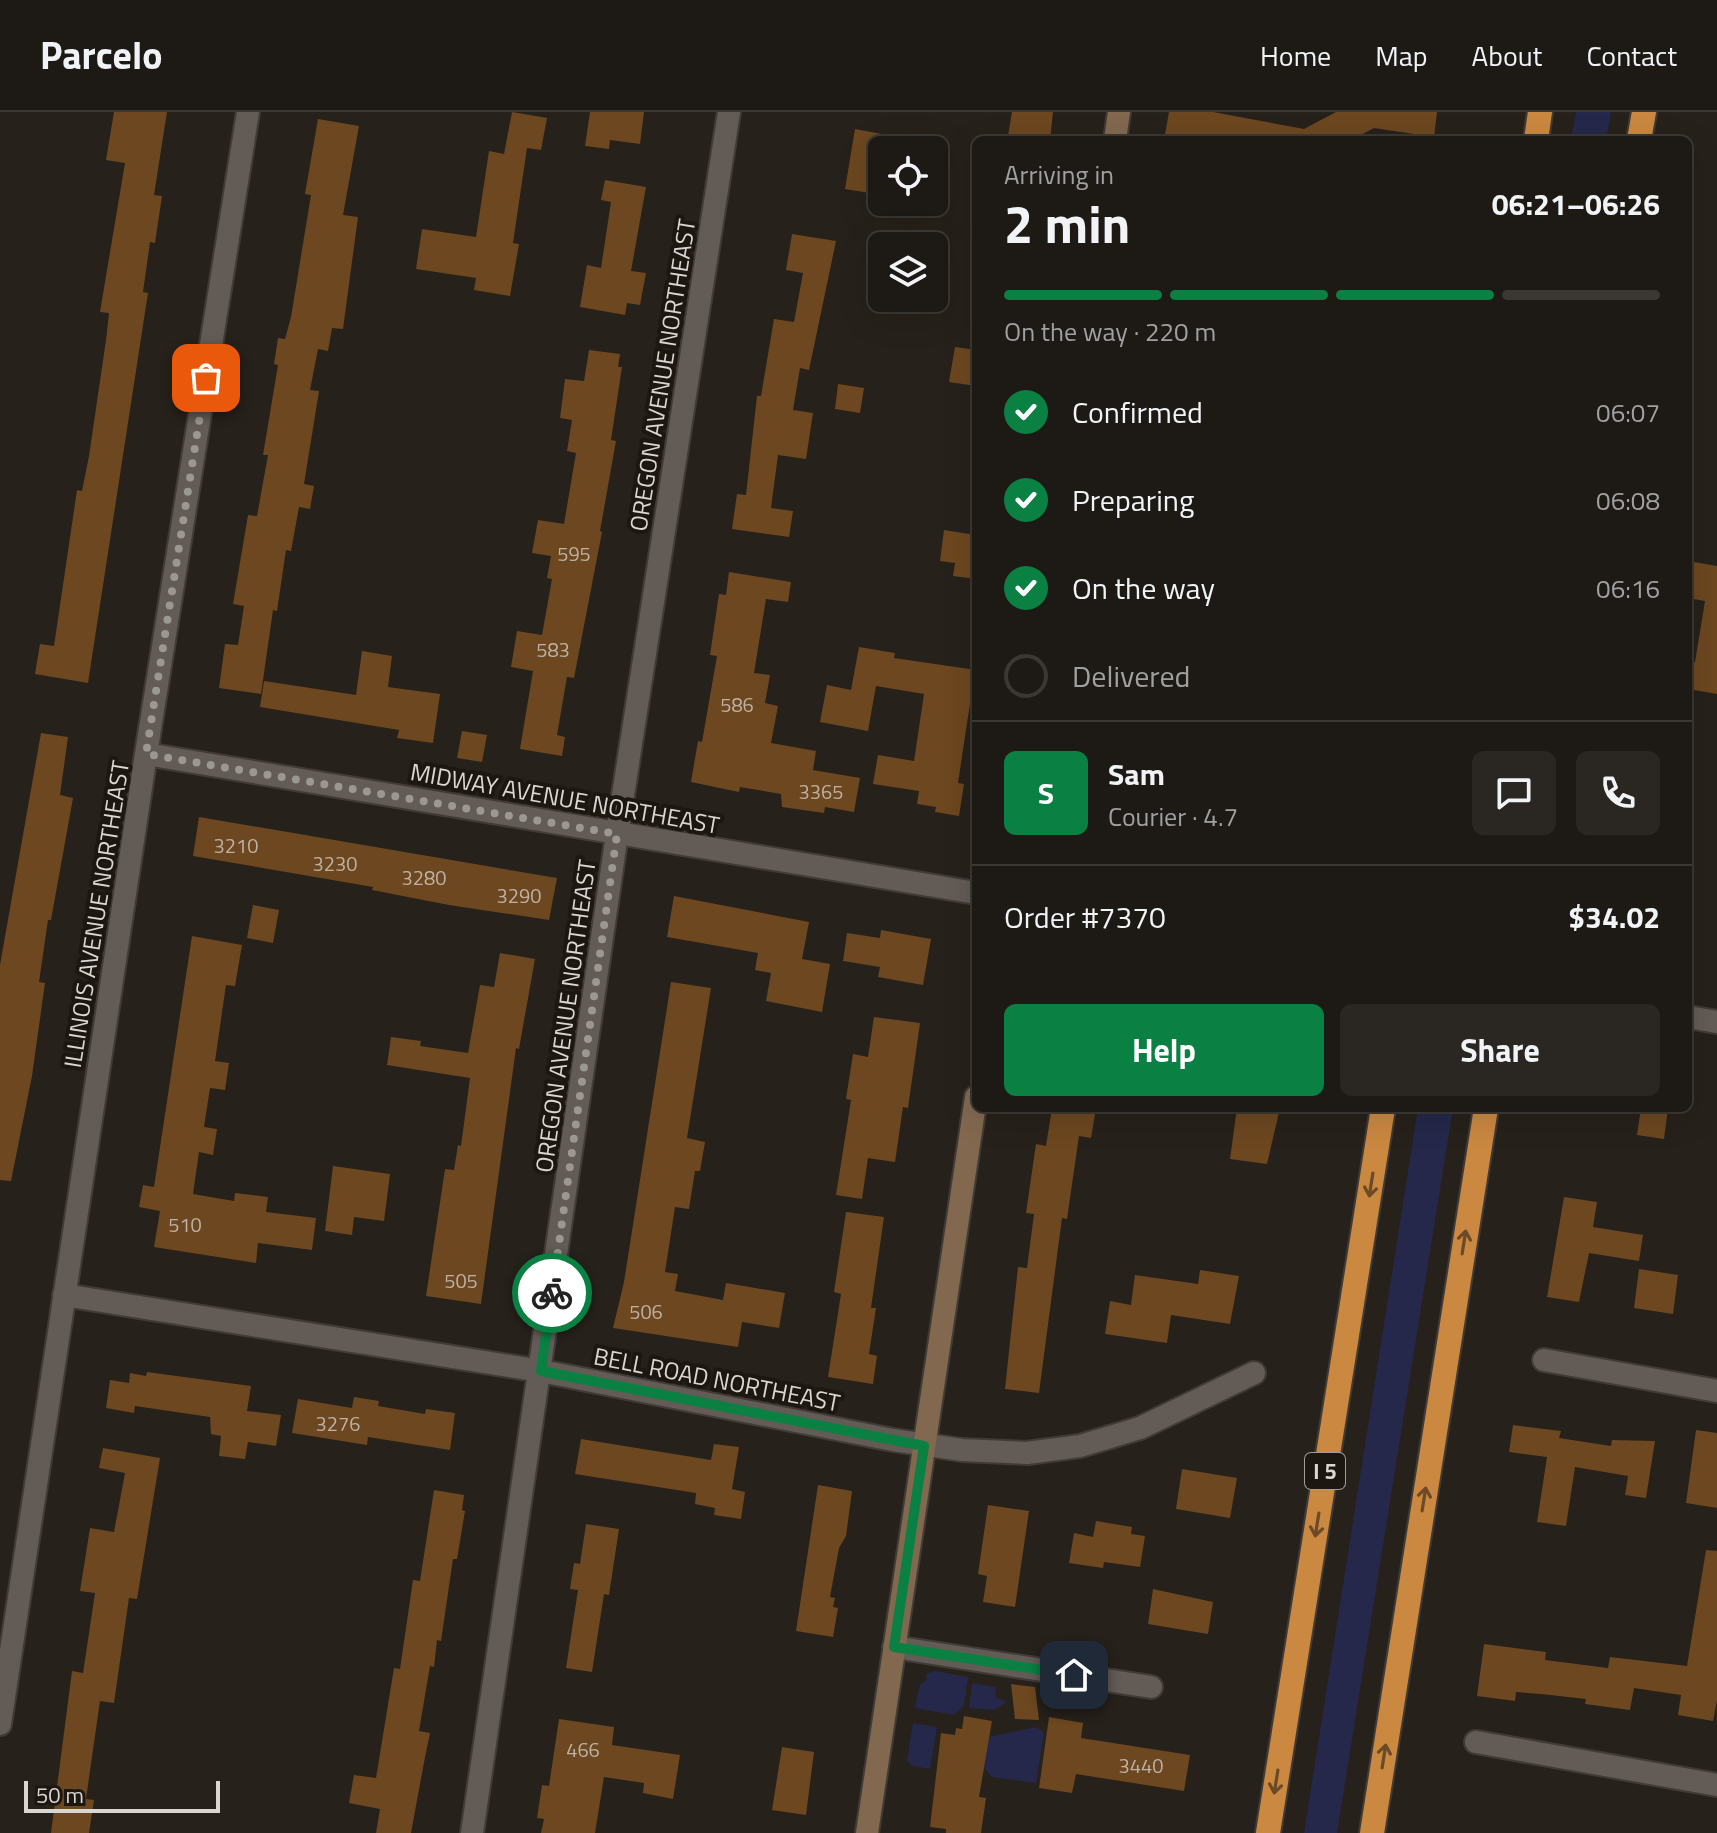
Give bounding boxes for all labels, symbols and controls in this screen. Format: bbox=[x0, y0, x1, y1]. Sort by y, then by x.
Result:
text: Parcelo bbox=[40, 26, 162, 84]
text: Home bbox=[1260, 34, 1331, 77]
text: Map bbox=[1375, 34, 1428, 77]
text: About bbox=[1472, 34, 1542, 77]
text: Contact bbox=[1586, 34, 1677, 77]
map controls bbox=[868, 136, 948, 312]
button: locate bbox=[868, 136, 948, 216]
text: Arriving in bbox=[1004, 155, 1114, 194]
text: 06:21–06:26 bbox=[1492, 181, 1660, 227]
text: 2 min bbox=[1004, 184, 1130, 263]
street label: OREGON AVENUE NORTHEAST bbox=[620, 216, 705, 534]
button: layers bbox=[868, 232, 948, 312]
text: On the way · 220 m bbox=[1004, 312, 1216, 351]
pin bbox=[172, 344, 240, 412]
icon: bag bbox=[184, 356, 228, 400]
text: Confirmed bbox=[1072, 389, 1203, 435]
icon: check bbox=[1004, 390, 1048, 434]
text: 06:07 bbox=[1596, 393, 1660, 432]
text: Preparing bbox=[1072, 477, 1194, 523]
icon: check bbox=[1004, 478, 1048, 522]
text: 06:08 bbox=[1596, 481, 1660, 520]
house number: 595 bbox=[557, 538, 591, 569]
text: On the way bbox=[1072, 565, 1215, 611]
icon: check bbox=[1004, 566, 1048, 610]
text: 06:16 bbox=[1596, 569, 1660, 608]
house number: 583 bbox=[536, 634, 570, 665]
text: Delivered bbox=[1072, 653, 1190, 699]
house number: 586 bbox=[720, 689, 754, 720]
text: Sam bbox=[1108, 751, 1165, 797]
button: chat bbox=[1472, 751, 1556, 835]
button: phone bbox=[1576, 751, 1660, 835]
street label: MIDWAY AVENUE NORTHEAST bbox=[408, 753, 723, 843]
street label: ILLINOIS AVENUE NORTHEAST bbox=[54, 757, 138, 1070]
text: S bbox=[1038, 770, 1054, 816]
house number: 3365 bbox=[799, 776, 843, 807]
text: Courier · 4.7 bbox=[1108, 797, 1238, 836]
house number: 3210 bbox=[214, 830, 258, 861]
house number: 3230 bbox=[313, 848, 357, 879]
street label: OREGON AVENUE NORTHEAST bbox=[525, 857, 605, 1175]
house number: 3280 bbox=[402, 862, 446, 893]
house number: 3290 bbox=[497, 880, 541, 911]
text: Order #7370 bbox=[1004, 894, 1166, 940]
text: $34.02 bbox=[1568, 894, 1660, 940]
button: Help bbox=[1004, 1004, 1324, 1096]
button: Share bbox=[1340, 1004, 1660, 1096]
one-way arrow bbox=[1362, 1172, 1377, 1197]
house number: 510 bbox=[168, 1209, 202, 1240]
one-way arrow bbox=[1458, 1230, 1473, 1255]
courier bbox=[512, 1253, 592, 1333]
house number: 505 bbox=[444, 1265, 478, 1296]
icon: bike bbox=[530, 1271, 574, 1315]
house number: 506 bbox=[629, 1296, 663, 1327]
street label: BELL ROAD NORTHEAST bbox=[591, 1337, 844, 1421]
house number: 3276 bbox=[316, 1408, 360, 1439]
road number: I 5 bbox=[1305, 1453, 1345, 1489]
one-way arrow bbox=[1417, 1487, 1432, 1512]
one-way arrow bbox=[1309, 1512, 1324, 1537]
pin bbox=[1040, 1641, 1108, 1709]
icon: home bbox=[1052, 1653, 1096, 1697]
house number: 466 bbox=[566, 1734, 600, 1765]
one-way arrow bbox=[1377, 1744, 1392, 1769]
house number: 3440 bbox=[1119, 1750, 1163, 1781]
one-way arrow bbox=[1268, 1768, 1283, 1794]
scale bar bbox=[24, 1777, 220, 1813]
text: 50 m bbox=[36, 1778, 84, 1812]

